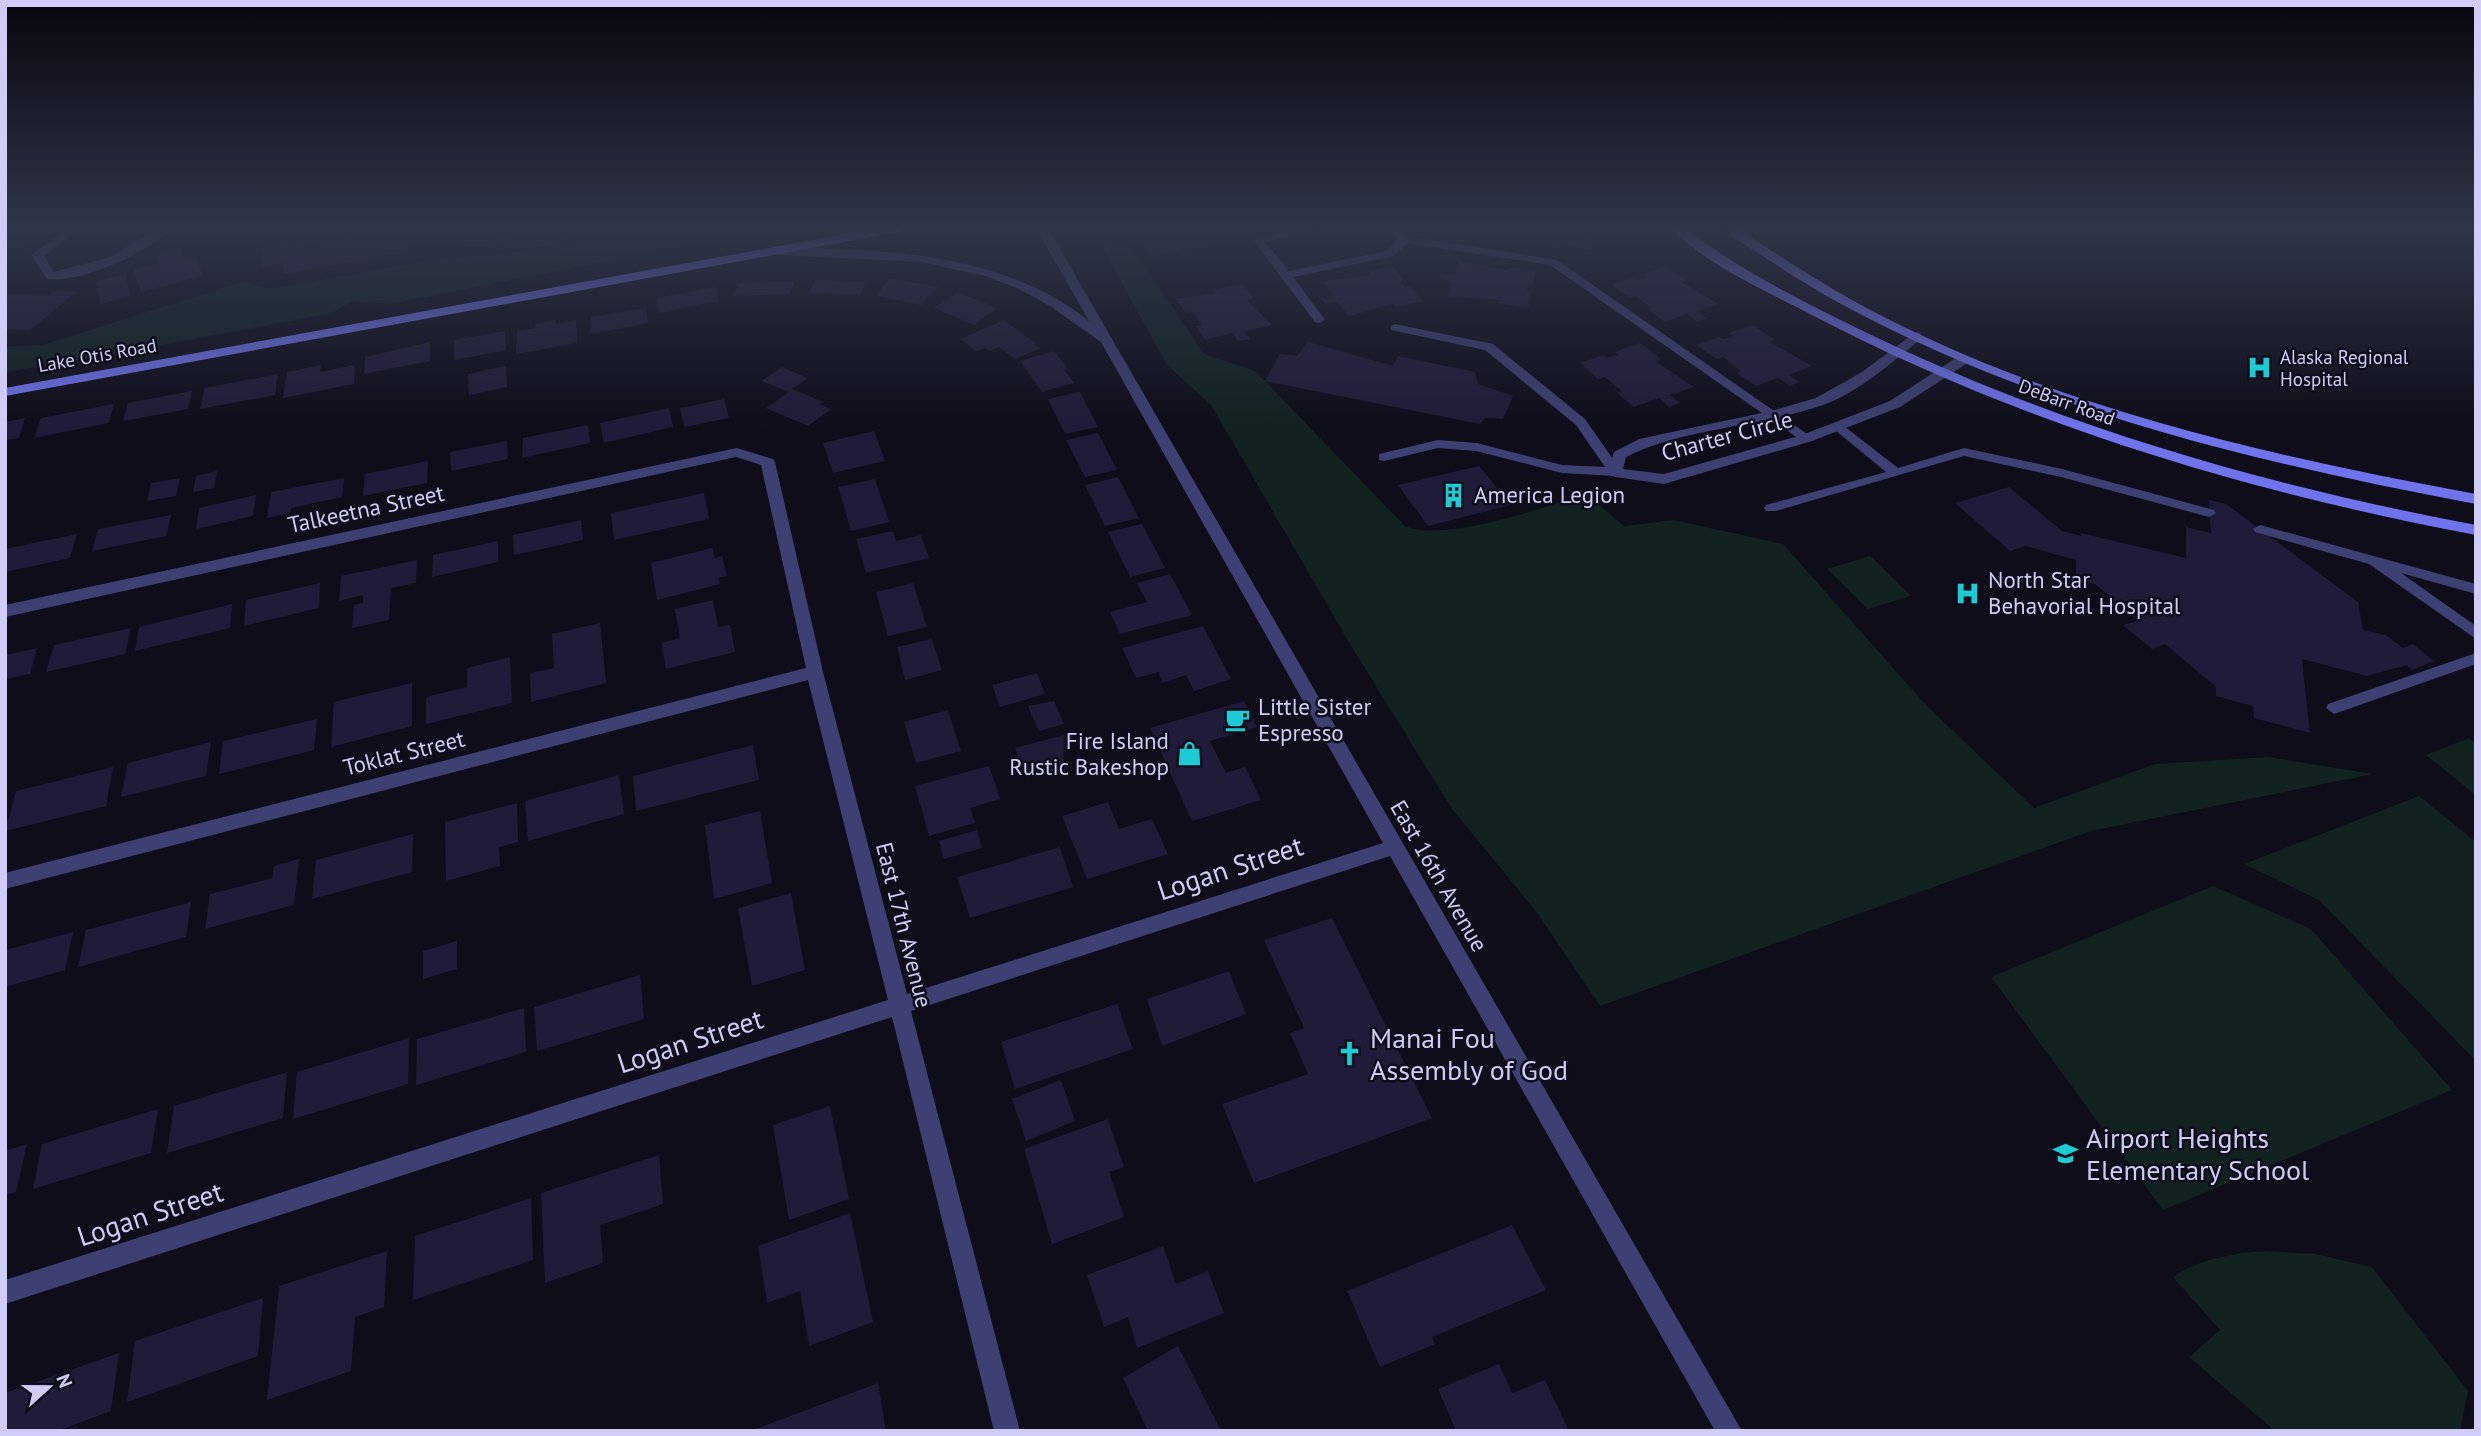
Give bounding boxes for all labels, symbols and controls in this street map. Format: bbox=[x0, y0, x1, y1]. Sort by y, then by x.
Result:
street label: Lake Otis Road bbox=[36, 333, 158, 377]
place label: Alaska Regional Hospital bbox=[2280, 345, 2409, 391]
hospital icon: Alaska Regional Hospital bbox=[2246, 354, 2274, 382]
street label: DeBarr Road bbox=[2016, 373, 2118, 431]
street label: Charter Circle bbox=[1658, 404, 1796, 467]
street label: Talkeetna Street bbox=[285, 478, 447, 539]
place label: America Legion bbox=[1474, 480, 1625, 509]
building icon: America Legion bbox=[1440, 481, 1468, 509]
place label: North Star Behavorial Hospital bbox=[1988, 565, 2181, 620]
hospital icon: North Star Behavorial Hospital bbox=[1954, 579, 1982, 607]
place label: Little Sister Espresso bbox=[1258, 692, 1371, 747]
cafe icon: Little Sister Espresso bbox=[1224, 706, 1252, 734]
street label: Toklat Street bbox=[340, 723, 468, 782]
place label: Fire Island Rustic Bakeshop bbox=[1009, 726, 1169, 781]
shop icon: Fire Island Rustic Bakeshop bbox=[1175, 740, 1203, 768]
street label: East 16th Avenue bbox=[1384, 795, 1495, 957]
street label: Logan Street bbox=[1152, 826, 1308, 908]
street label: East 17th Avenue bbox=[870, 839, 939, 1011]
street label: Logan Street bbox=[612, 999, 768, 1081]
place label: Manai Fou Assembly of God bbox=[1370, 1019, 1568, 1088]
church icon: Manai Fou Assembly of God bbox=[1336, 1040, 1364, 1068]
place label: Airport Heights Elementary School bbox=[2086, 1119, 2309, 1188]
school or university icon: Airport Heights Elementary School bbox=[2052, 1140, 2080, 1168]
street label: Logan Street bbox=[72, 1172, 228, 1254]
north arrow bbox=[14, 1352, 84, 1422]
text: N bbox=[51, 1371, 78, 1391]

